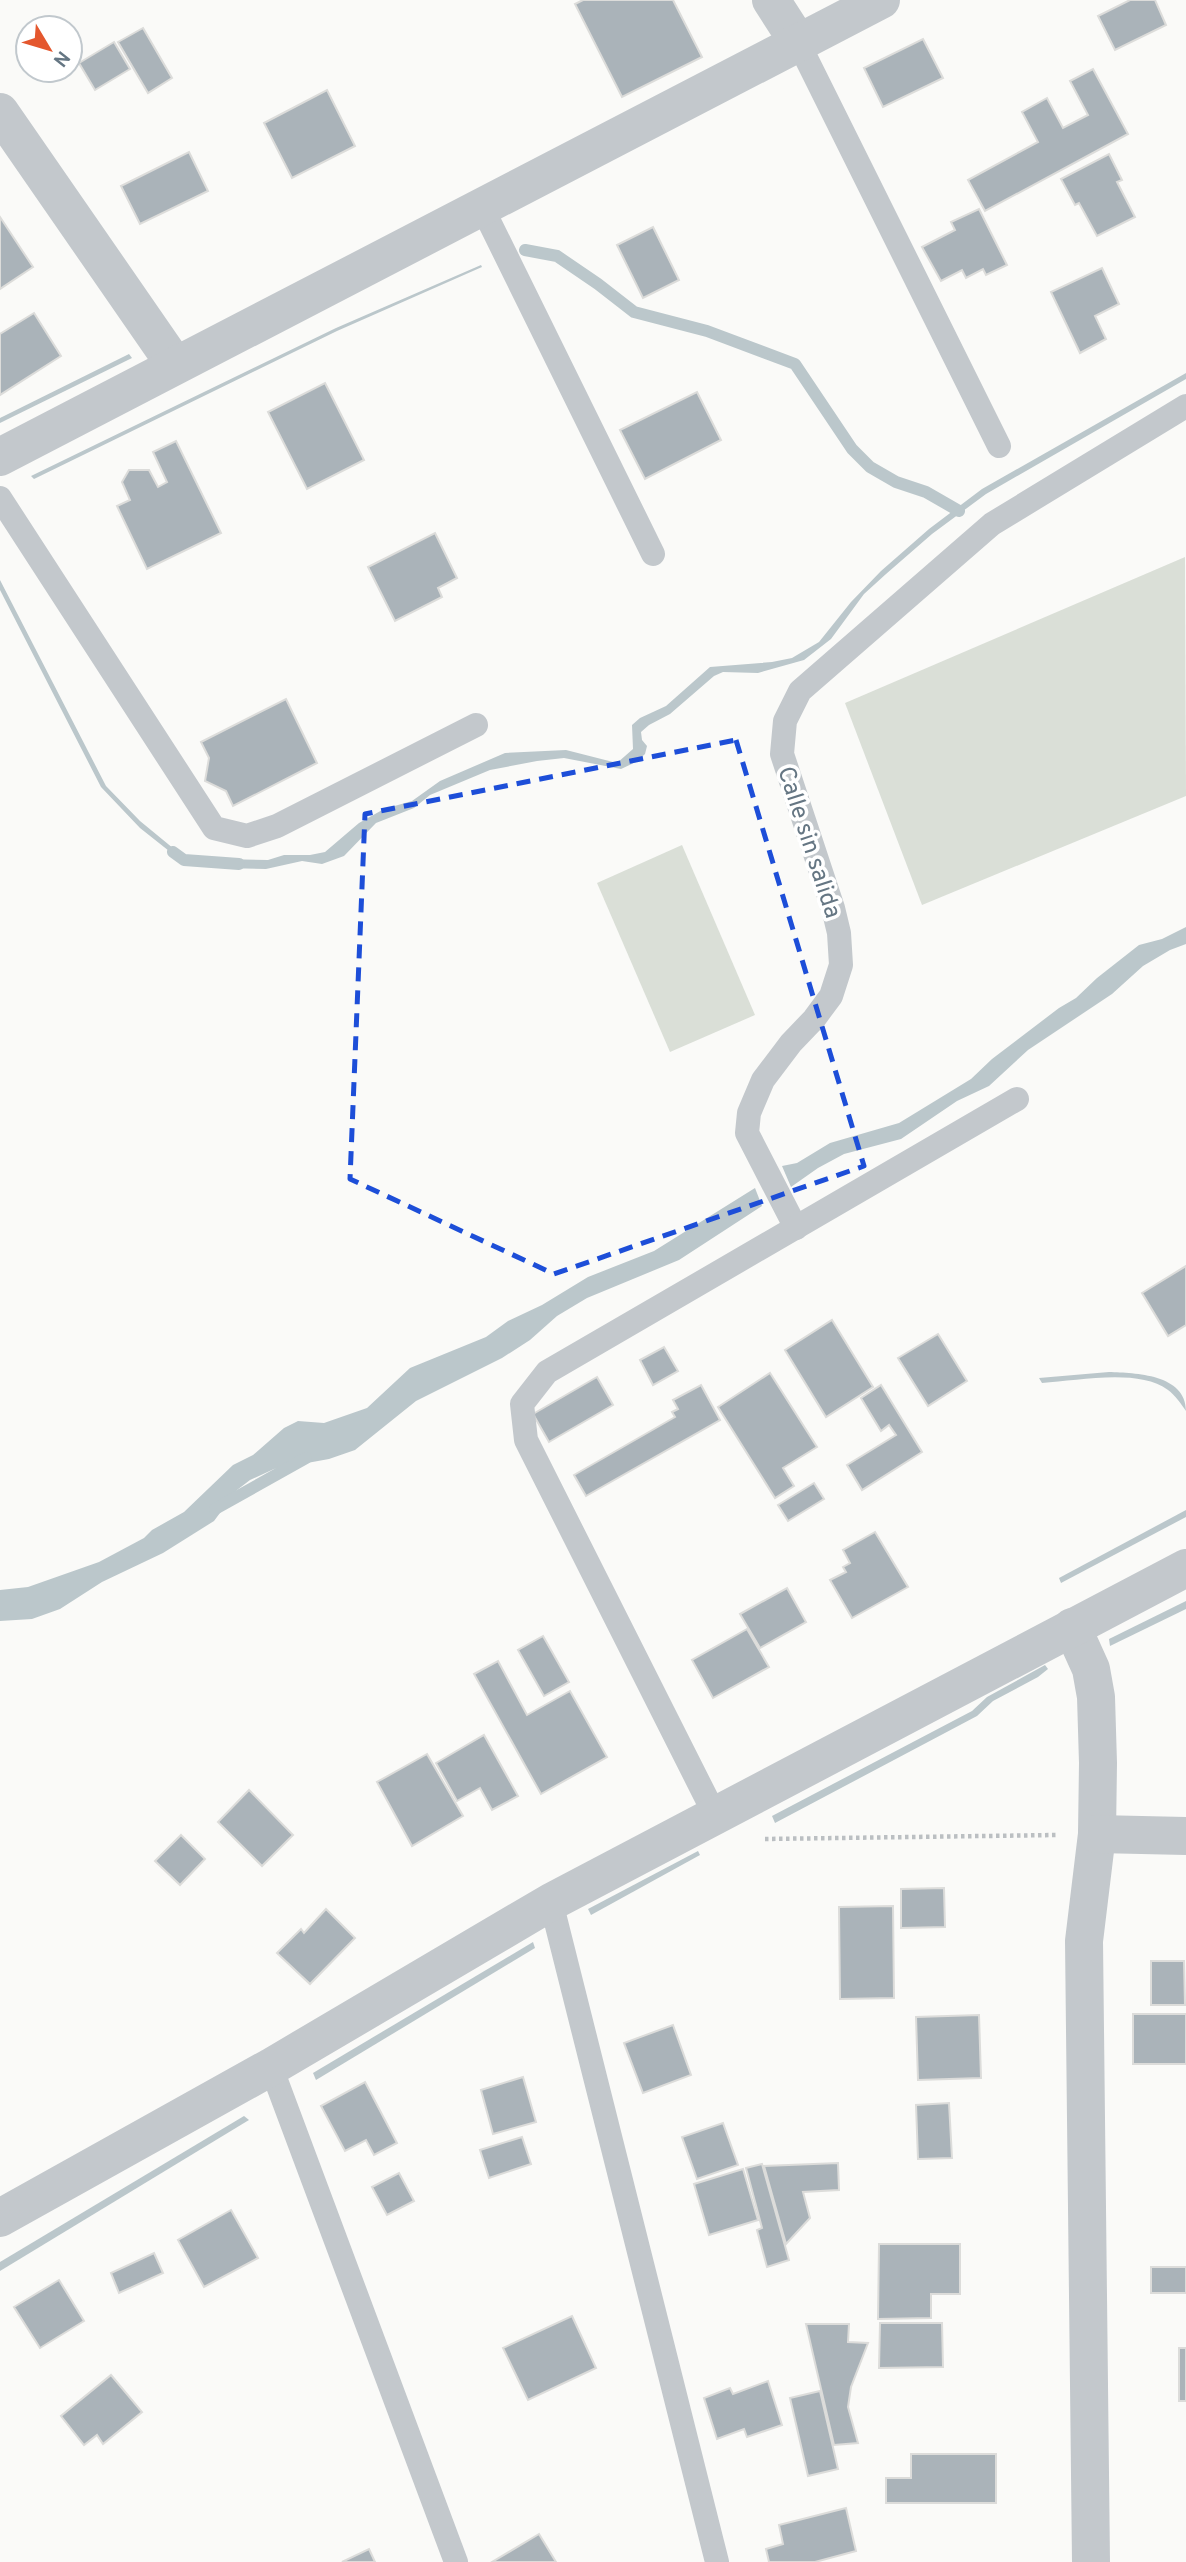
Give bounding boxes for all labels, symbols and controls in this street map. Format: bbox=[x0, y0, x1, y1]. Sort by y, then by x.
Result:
north arrow bbox=[14, 14, 84, 84]
text: N bbox=[47, 45, 74, 71]
street label: Calle sin salida bbox=[769, 763, 847, 922]

